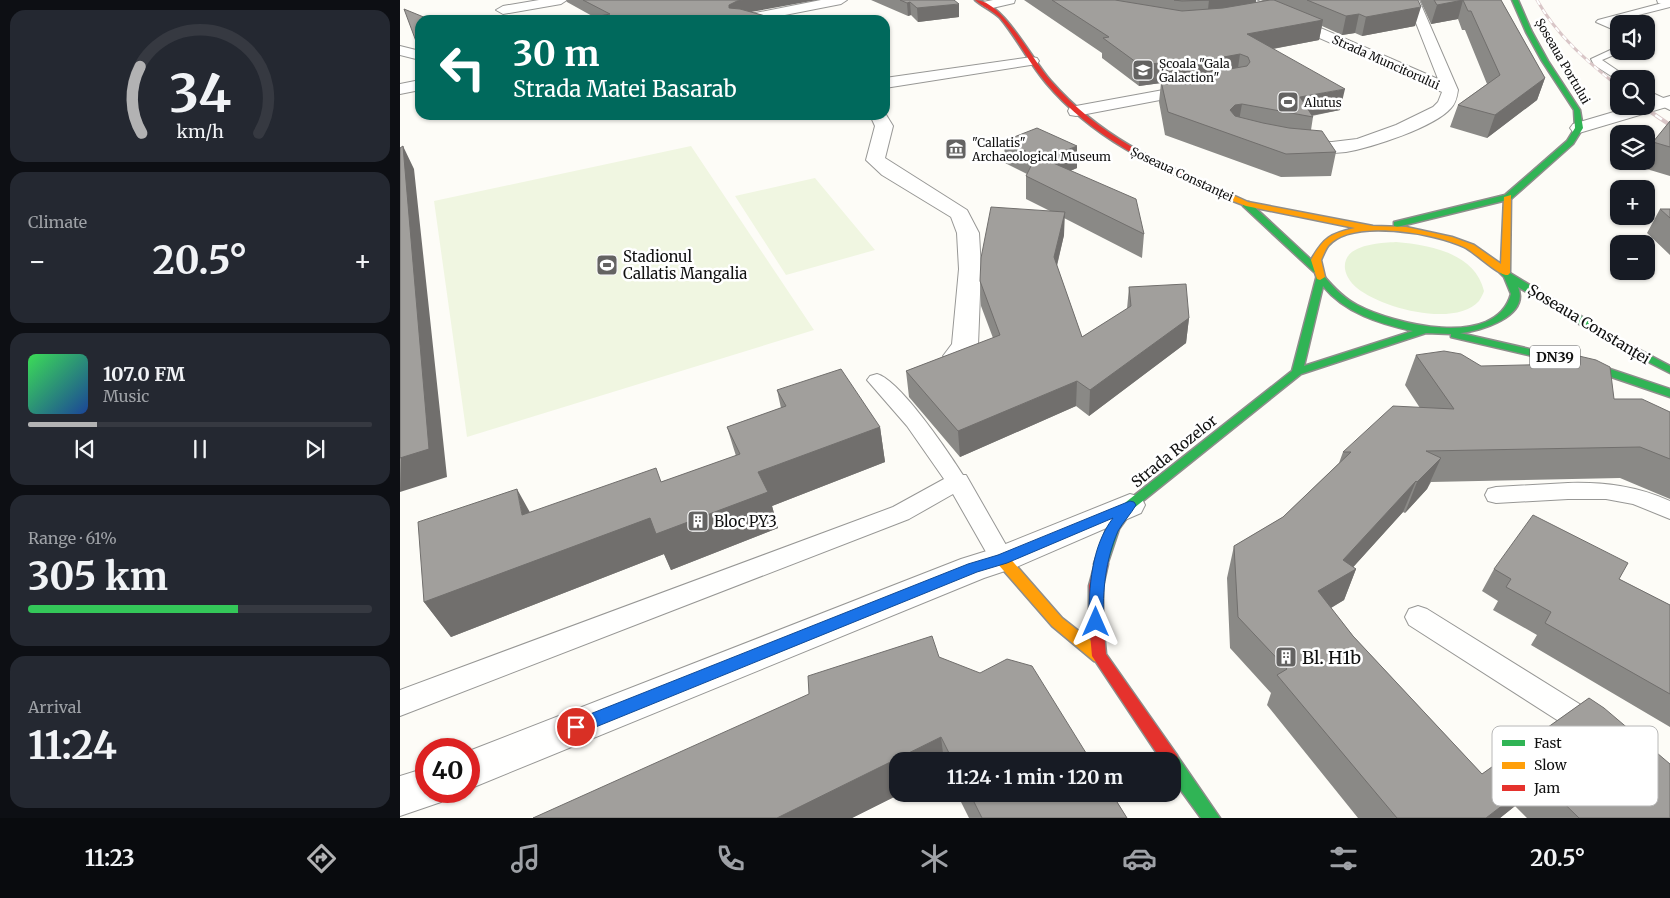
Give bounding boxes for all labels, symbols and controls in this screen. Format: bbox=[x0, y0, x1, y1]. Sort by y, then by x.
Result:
street label: Șoseaua Portului bbox=[1531, 15, 1594, 107]
map controls bbox=[1610, 15, 1655, 280]
button: sound bbox=[1610, 15, 1655, 60]
text: 30 m bbox=[513, 32, 599, 76]
street label: Strada Muncitorului bbox=[1330, 32, 1442, 93]
icon: left bbox=[430, 35, 495, 100]
place label: Școala "Gala Galaction" bbox=[1159, 56, 1230, 85]
school or university icon: Școala "Gala Galaction" bbox=[1131, 58, 1155, 82]
text: 34 bbox=[169, 61, 231, 126]
button: search bbox=[1610, 70, 1655, 115]
text: Strada Matei Basarab bbox=[513, 75, 737, 103]
sports icon: Alutus bbox=[1276, 90, 1300, 114]
place label: Alutus bbox=[1303, 95, 1342, 110]
text: km/h bbox=[176, 120, 224, 143]
button: layers bbox=[1610, 125, 1655, 170]
place label: "Callatis" Archaeological Museum bbox=[971, 135, 1111, 164]
museum icon: "Callatis" Archaeological Museum bbox=[944, 137, 968, 161]
street label: Șoseaua Constanței bbox=[1128, 144, 1236, 205]
button: + bbox=[1610, 180, 1655, 225]
text: Climate bbox=[28, 212, 87, 232]
button: − bbox=[1610, 235, 1655, 280]
text: 20.5° bbox=[153, 237, 247, 284]
text: − bbox=[28, 243, 47, 279]
text: + bbox=[353, 243, 372, 279]
place label: Stadionul Callatis Mangalia bbox=[623, 247, 747, 283]
sports icon: Stadionul Callatis Mangalia bbox=[595, 253, 619, 277]
street label: Șoseaua Constanței bbox=[1524, 280, 1654, 369]
road number: DN39 bbox=[1530, 346, 1580, 368]
text: 107.0 FM bbox=[103, 362, 185, 386]
text: Music bbox=[103, 386, 149, 406]
street label: Strada Rozelor bbox=[1127, 410, 1221, 491]
icon: previous bbox=[71, 435, 99, 463]
icon: pause bbox=[186, 435, 214, 463]
icon: next bbox=[301, 435, 329, 463]
building icon: Bloc PY3 bbox=[686, 509, 710, 533]
place label: Bloc PY3 bbox=[714, 512, 777, 531]
text: Range · 61% bbox=[28, 528, 117, 548]
text: 305 km bbox=[28, 553, 168, 600]
position arrow bbox=[1069, 595, 1121, 647]
building icon: Bl. H1b bbox=[1274, 645, 1298, 669]
place label: Bl. H1b bbox=[1302, 646, 1361, 669]
text: Arrival bbox=[28, 697, 81, 717]
pin bbox=[555, 706, 597, 748]
icon: arrive bbox=[562, 713, 590, 741]
text: 11:24 bbox=[28, 722, 117, 769]
legend bbox=[1492, 726, 1658, 806]
text: Fast bbox=[1534, 734, 1562, 752]
speed limit sign: 40 bbox=[415, 738, 480, 803]
text: Slow bbox=[1534, 756, 1567, 774]
text: 11:24 · 1 min · 120 m bbox=[947, 765, 1123, 789]
text: Jam bbox=[1533, 779, 1560, 797]
icon: directions bbox=[304, 841, 339, 876]
icon: music bbox=[508, 841, 543, 876]
icon: phone bbox=[713, 841, 748, 876]
icon: climate bbox=[917, 841, 952, 876]
icon: car bbox=[1122, 841, 1157, 876]
icon: filters bbox=[1326, 841, 1361, 876]
text: 11:23 bbox=[85, 844, 135, 872]
text: 20.5° bbox=[1530, 844, 1585, 872]

